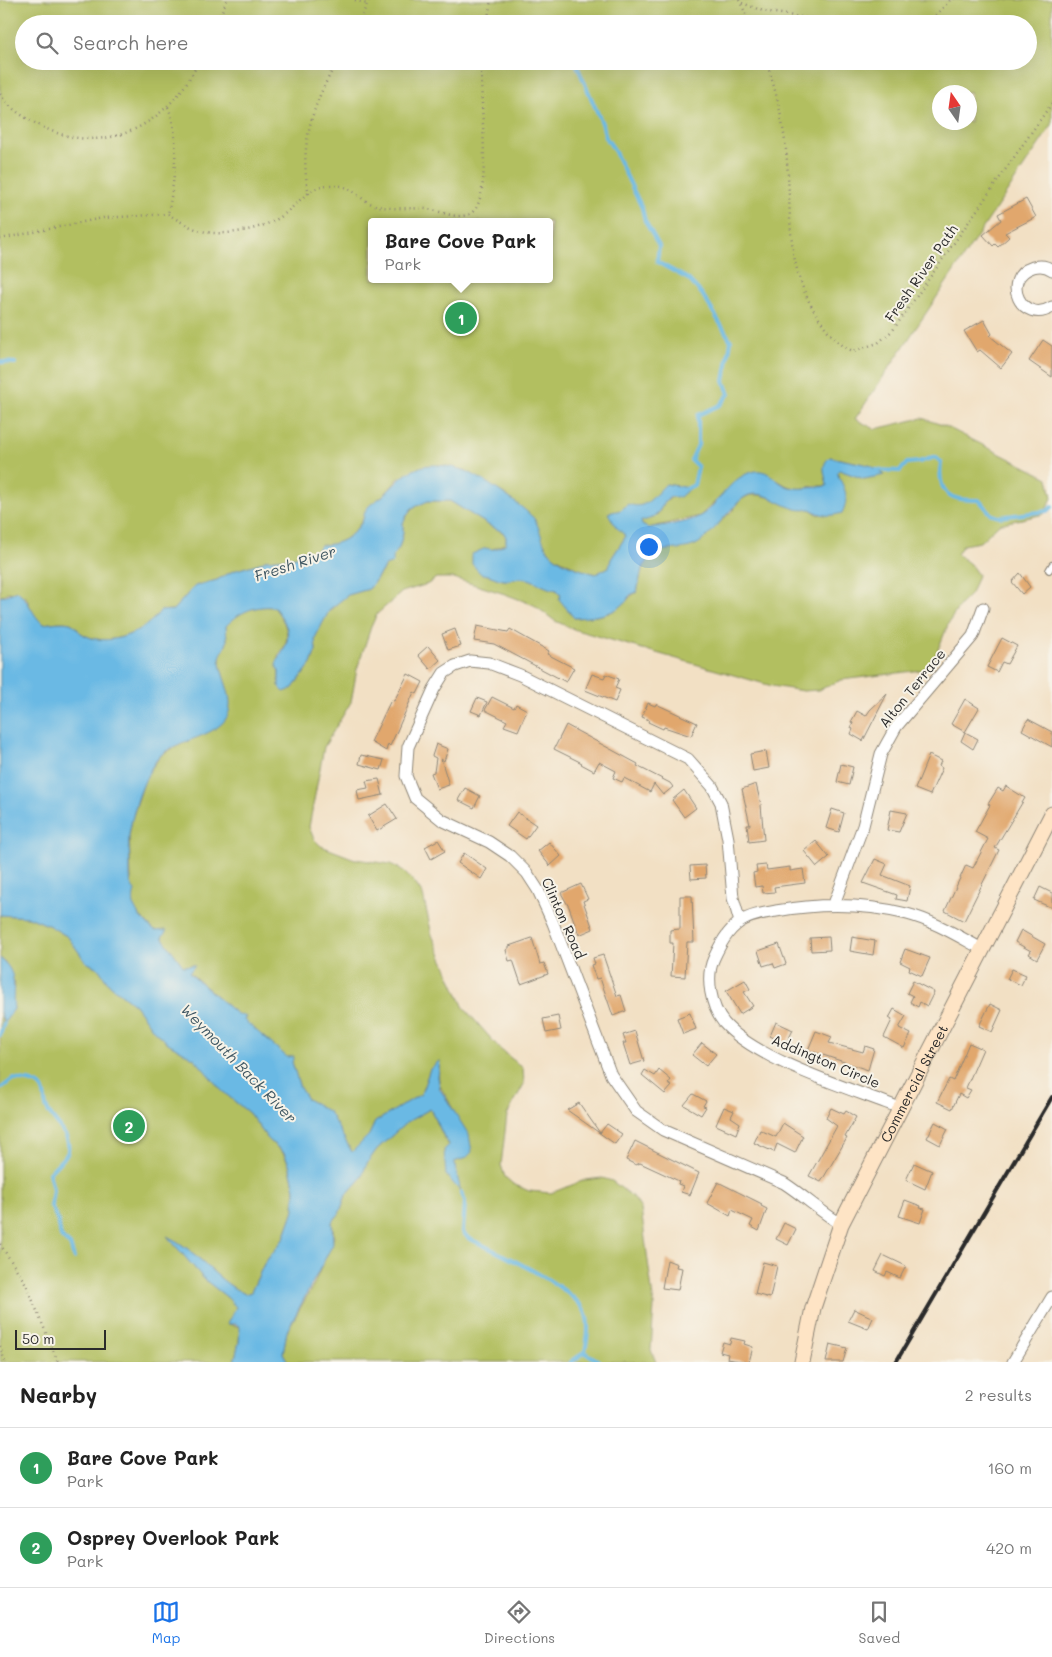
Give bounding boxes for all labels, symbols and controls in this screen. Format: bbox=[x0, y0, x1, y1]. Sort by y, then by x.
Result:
search box bbox=[15, 15, 1037, 70]
icon: search bbox=[33, 29, 61, 57]
text: Search here bbox=[73, 30, 189, 55]
north arrow bbox=[932, 85, 977, 130]
popup bbox=[368, 218, 553, 283]
street label: Fresh River Path bbox=[880, 220, 962, 325]
text: Bare Cove Park bbox=[385, 228, 536, 253]
text: Park bbox=[385, 253, 421, 274]
pin: 1 bbox=[445, 299, 477, 337]
your location bbox=[636, 534, 662, 560]
water label: Fresh River bbox=[252, 540, 339, 586]
street label: Alton Terrace bbox=[874, 645, 950, 731]
street label: Clinton Road bbox=[538, 874, 590, 962]
water label: Weymouth Back River bbox=[177, 999, 302, 1127]
street label: Commercial Street bbox=[875, 1021, 952, 1145]
street label: Addington Circle bbox=[769, 1030, 883, 1092]
pin: 2 bbox=[113, 1107, 145, 1145]
scale bar bbox=[15, 1327, 106, 1350]
text: 50 m bbox=[22, 1329, 54, 1348]
text: Nearby bbox=[20, 1381, 97, 1408]
text: 2 results bbox=[965, 1384, 1032, 1405]
text: Bare Cove Park bbox=[67, 1445, 218, 1470]
text: 1 bbox=[32, 1457, 40, 1478]
text: 160 m bbox=[987, 1457, 1032, 1478]
text: Park bbox=[67, 1470, 103, 1491]
text: Osprey Overlook Park bbox=[67, 1525, 279, 1550]
text: 2 bbox=[32, 1537, 40, 1558]
text: 420 m bbox=[986, 1537, 1032, 1558]
text: Park bbox=[67, 1550, 103, 1571]
tab: Map bbox=[152, 1598, 180, 1647]
tab: Directions bbox=[484, 1598, 555, 1647]
tab: Saved bbox=[859, 1598, 900, 1647]

